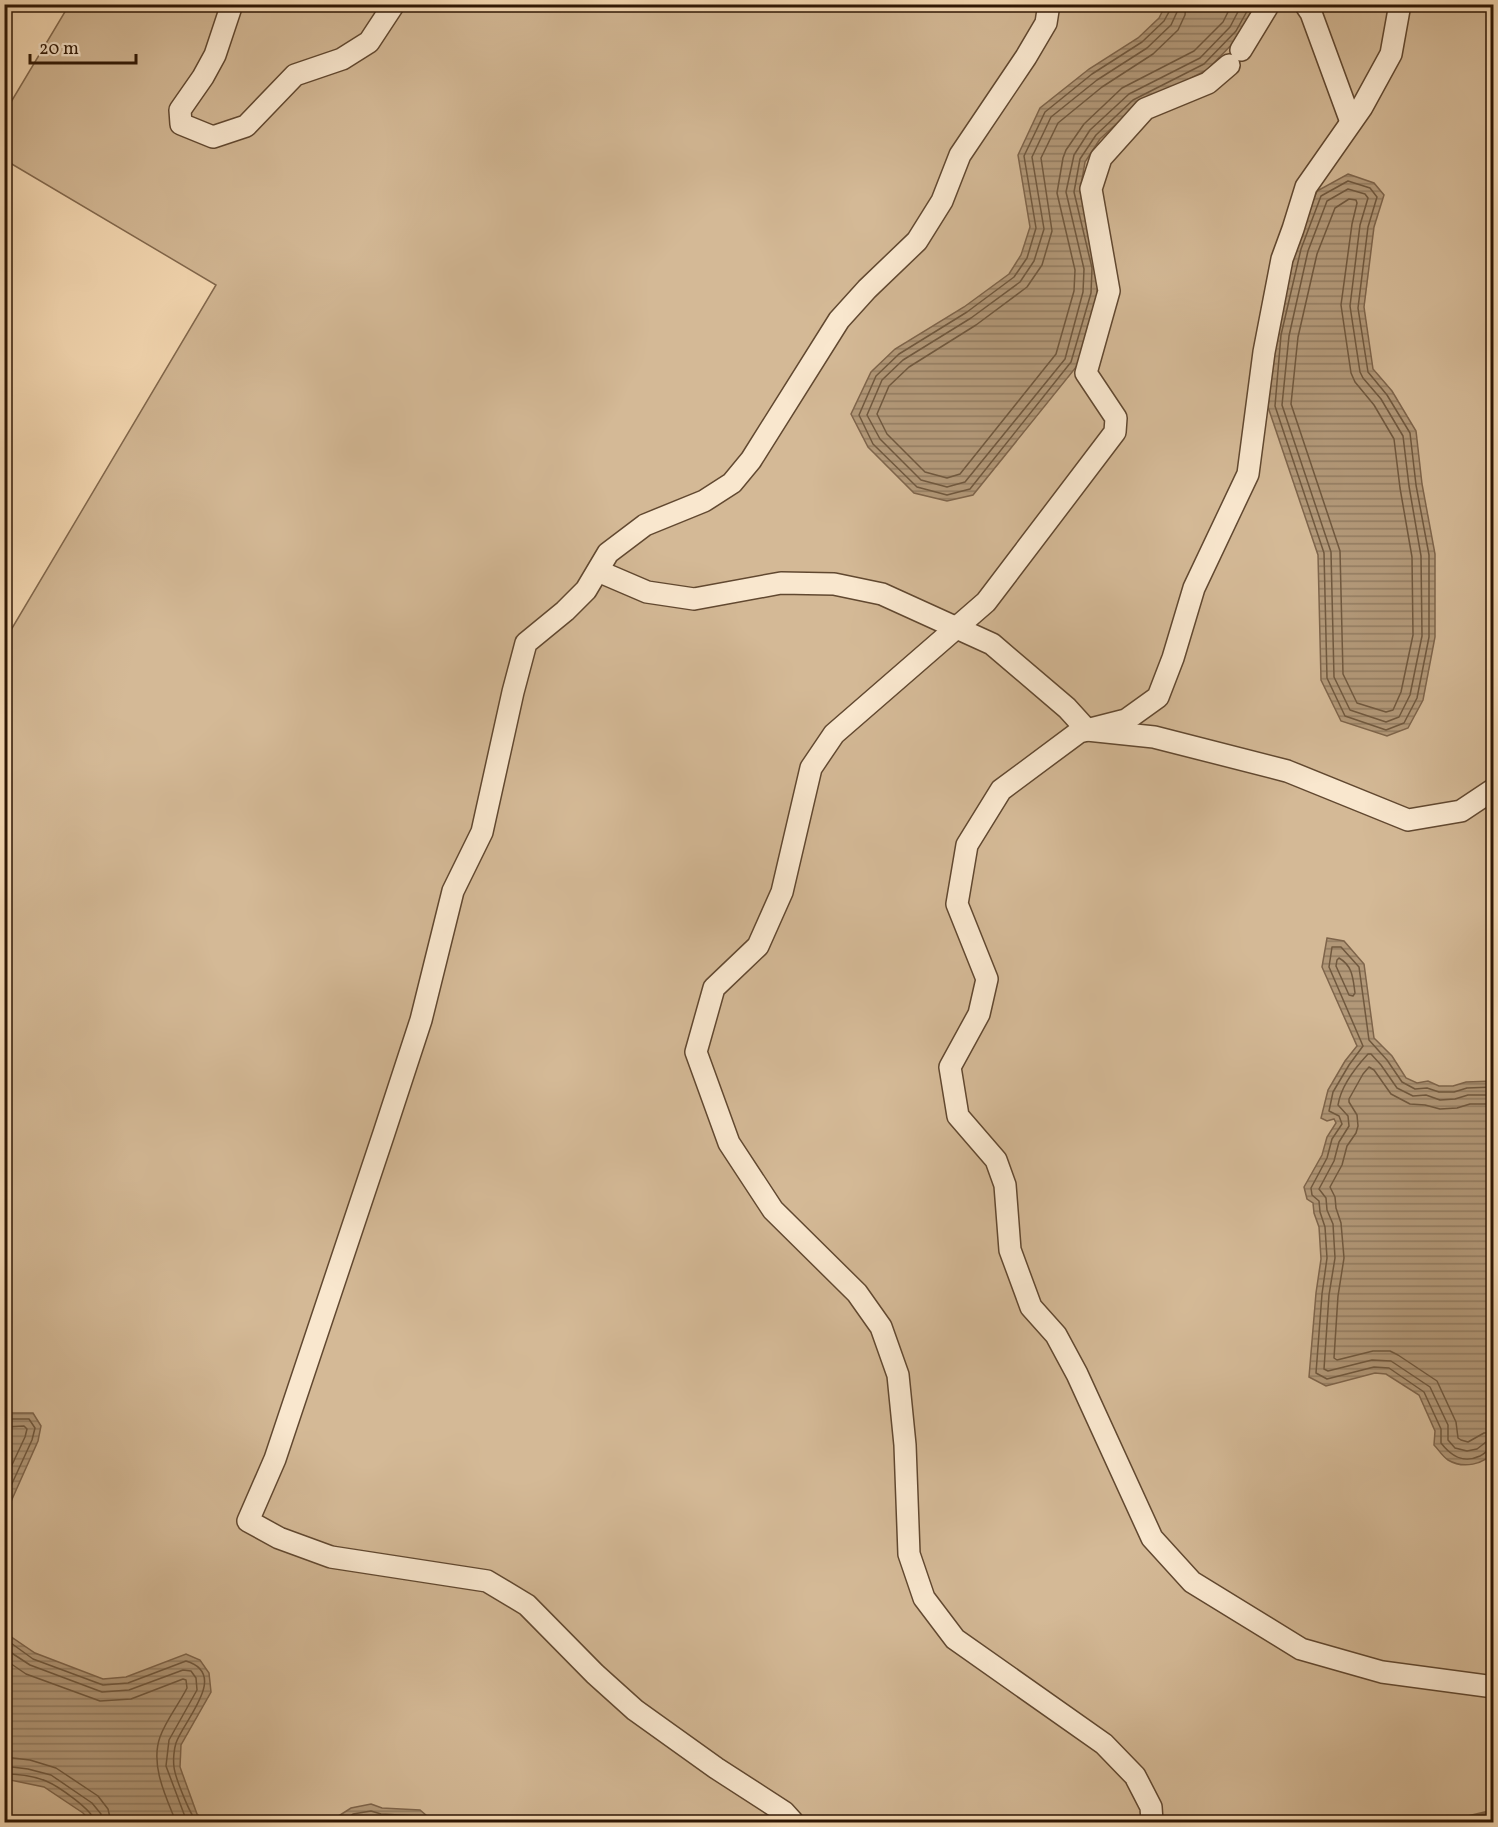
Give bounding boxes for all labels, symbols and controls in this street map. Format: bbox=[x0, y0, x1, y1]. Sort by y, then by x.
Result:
scale bar bbox=[30, 27, 136, 65]
text: 20 m bbox=[39, 37, 79, 62]

